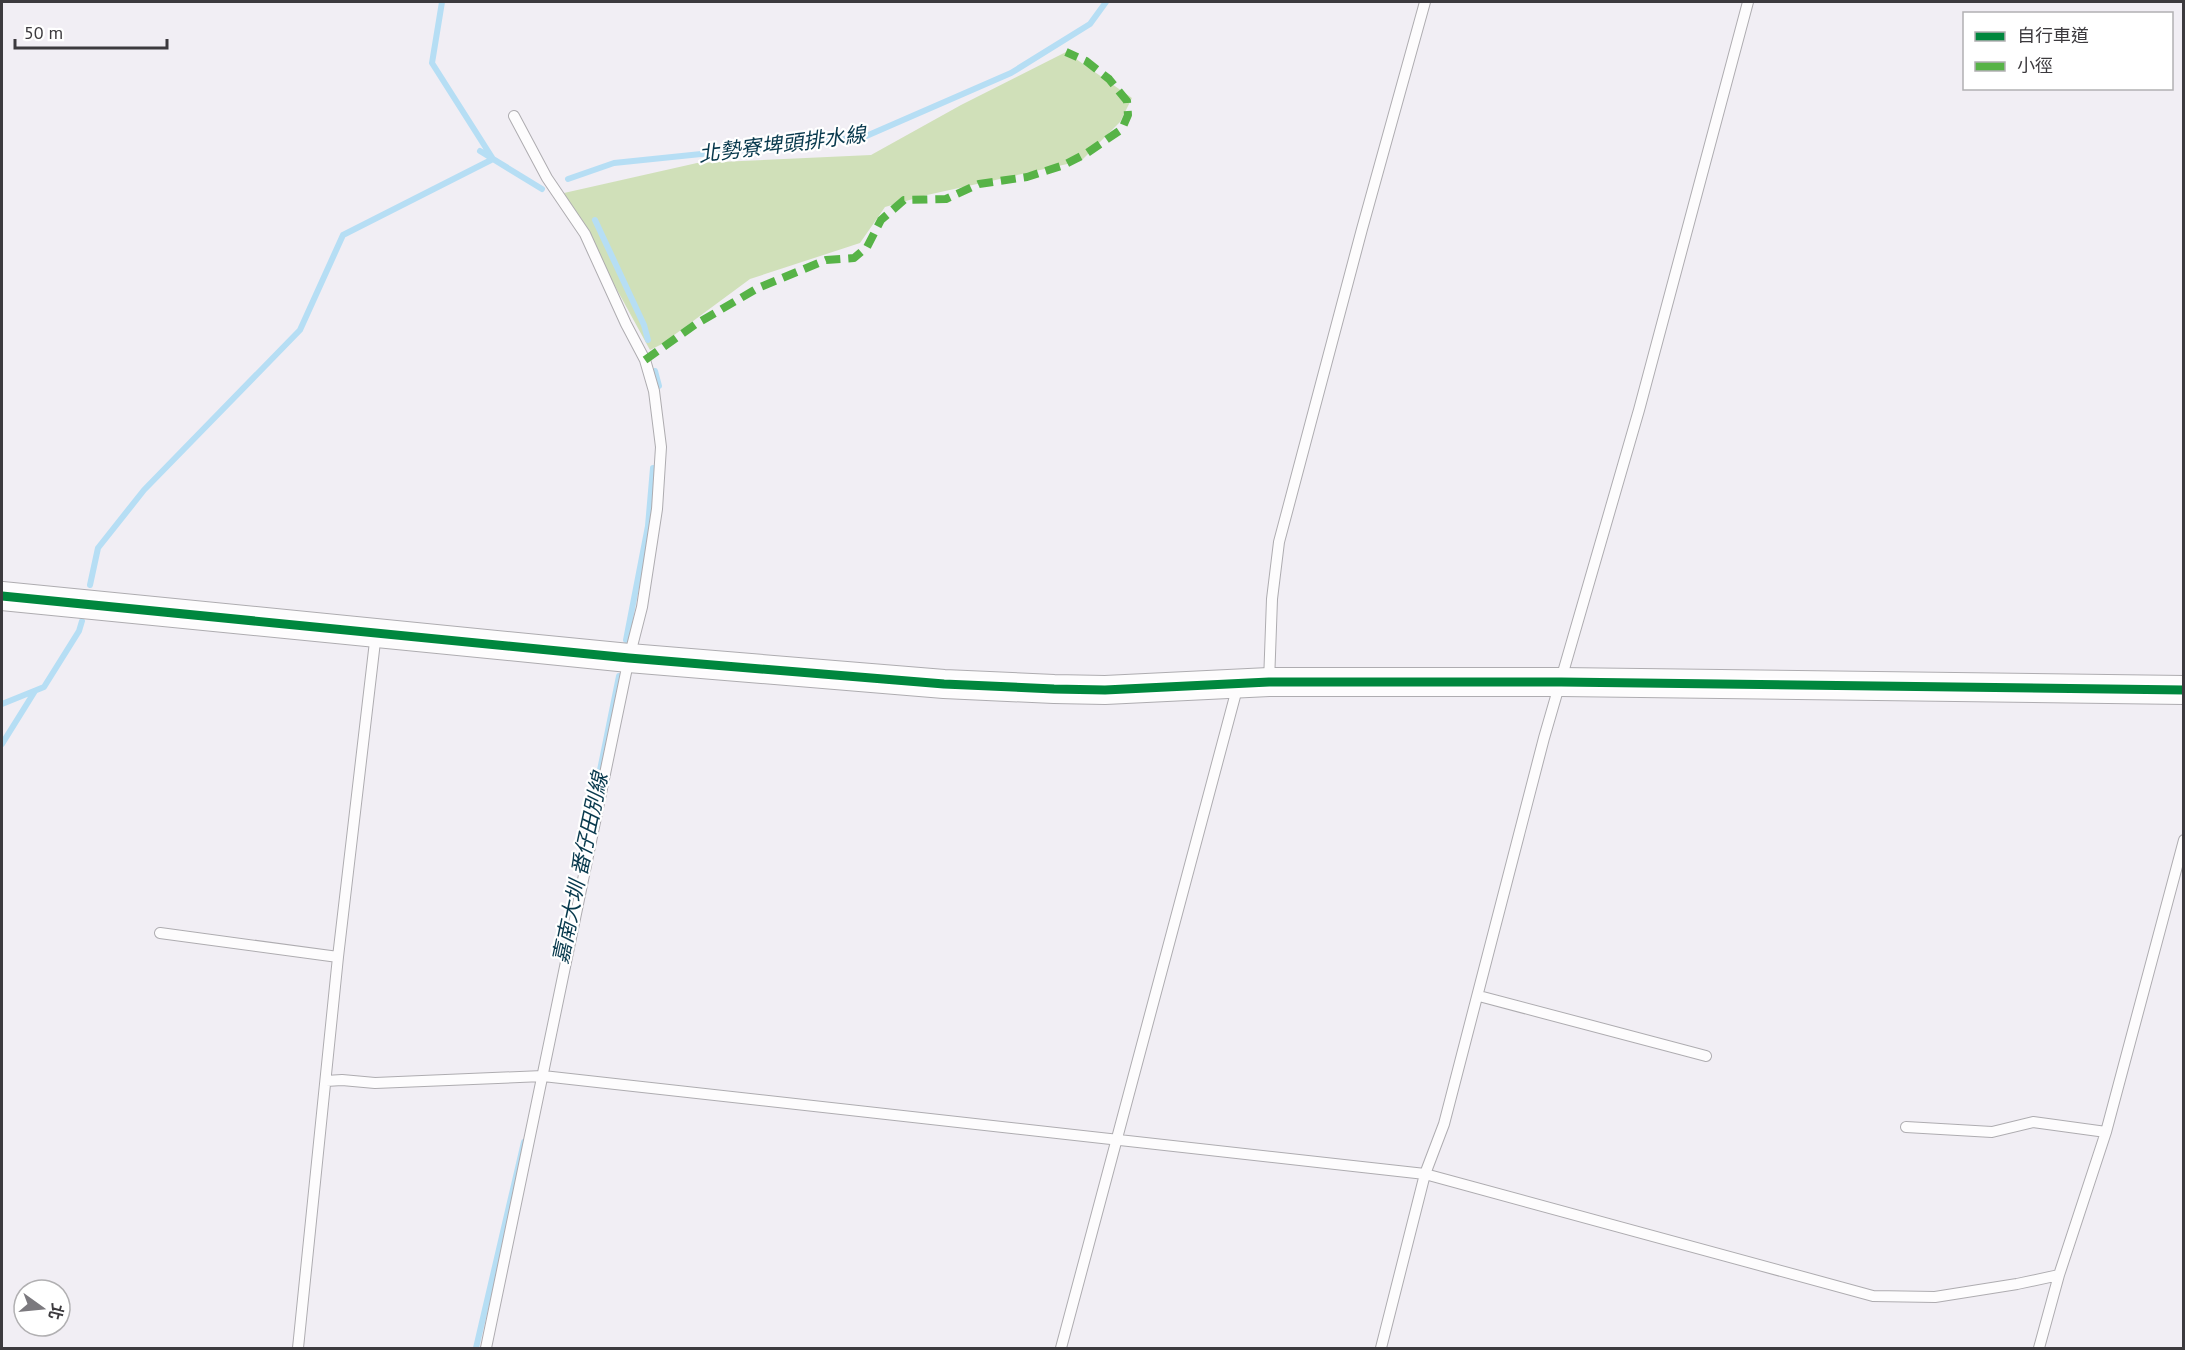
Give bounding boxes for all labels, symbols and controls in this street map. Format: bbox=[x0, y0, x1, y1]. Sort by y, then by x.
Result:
scale bar bbox=[15, 12, 166, 50]
legend bbox=[1963, 12, 2173, 90]
text: 50 m bbox=[24, 21, 63, 44]
text: 自行車道 bbox=[2017, 24, 2089, 47]
text: 小徑 bbox=[2017, 54, 2053, 77]
water label: 北勢寮埤頭排水線 bbox=[697, 120, 869, 168]
water label: 嘉南大圳 番仔田別線 bbox=[547, 768, 614, 966]
north arrow bbox=[12, 1278, 72, 1338]
text: 北 bbox=[45, 1302, 68, 1322]

